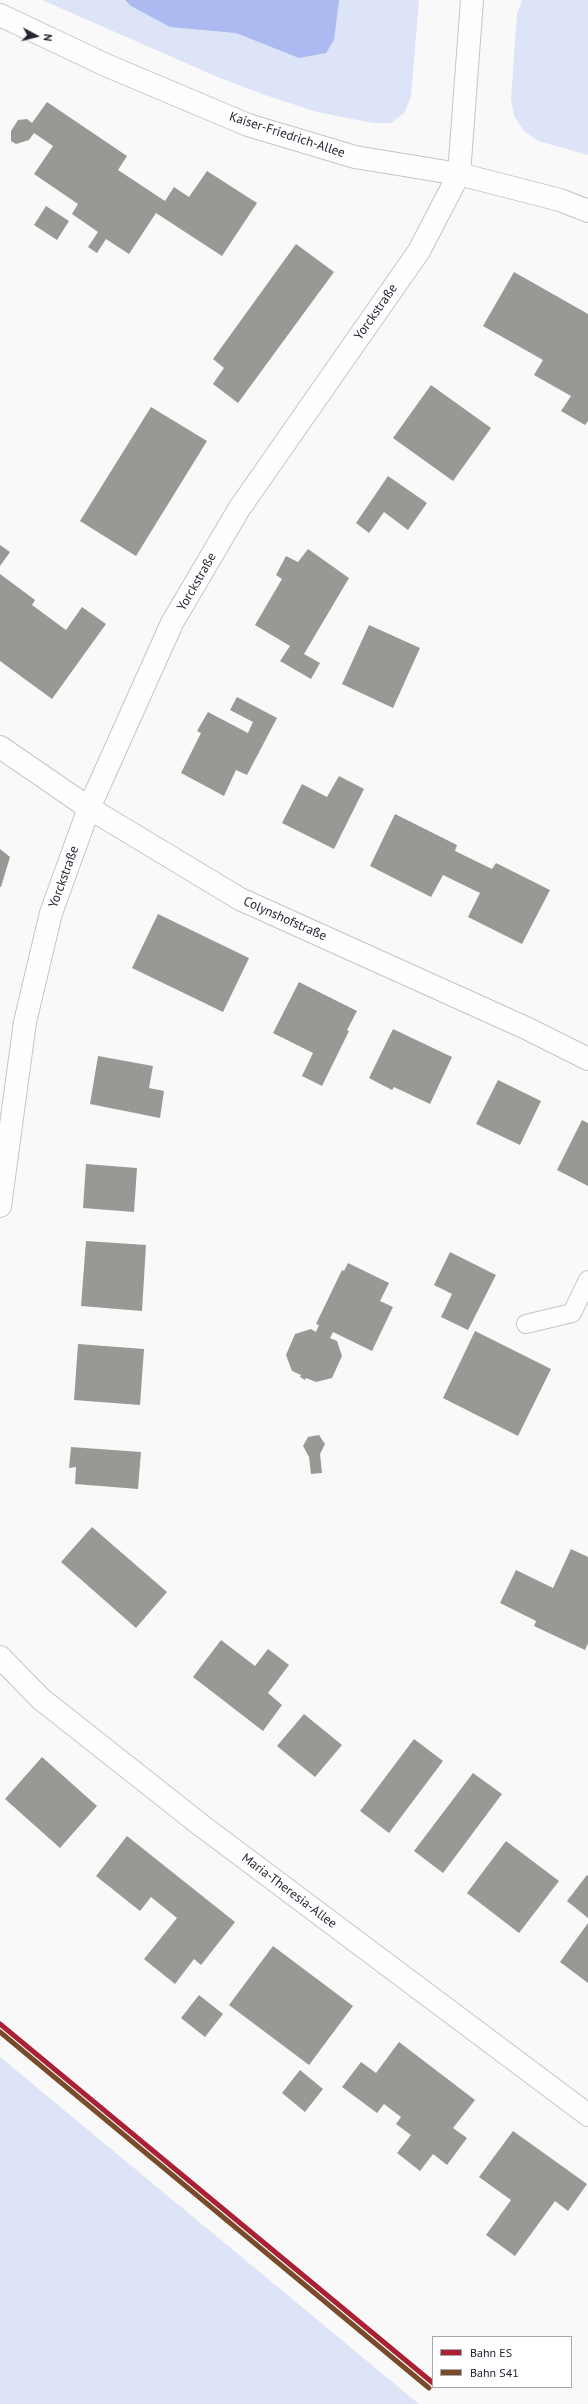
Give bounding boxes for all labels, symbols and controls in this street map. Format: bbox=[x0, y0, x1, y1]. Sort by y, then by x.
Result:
north arrow bbox=[16, 16, 56, 56]
text: N bbox=[41, 33, 55, 42]
street label: Kaiser-Friedrich-Allee bbox=[227, 109, 347, 161]
street label: Yorckstraße bbox=[351, 281, 401, 343]
street label: Yorckstraße bbox=[174, 550, 220, 614]
street label: Yorckstraße bbox=[46, 844, 82, 910]
street label: Colynshofstraße bbox=[241, 894, 329, 944]
street label: Maria-Theresia-Allee bbox=[238, 1850, 340, 1932]
legend bbox=[432, 2336, 572, 2388]
text: Bahn ES bbox=[470, 2345, 512, 2360]
text: Bahn S41 bbox=[470, 2365, 519, 2380]

